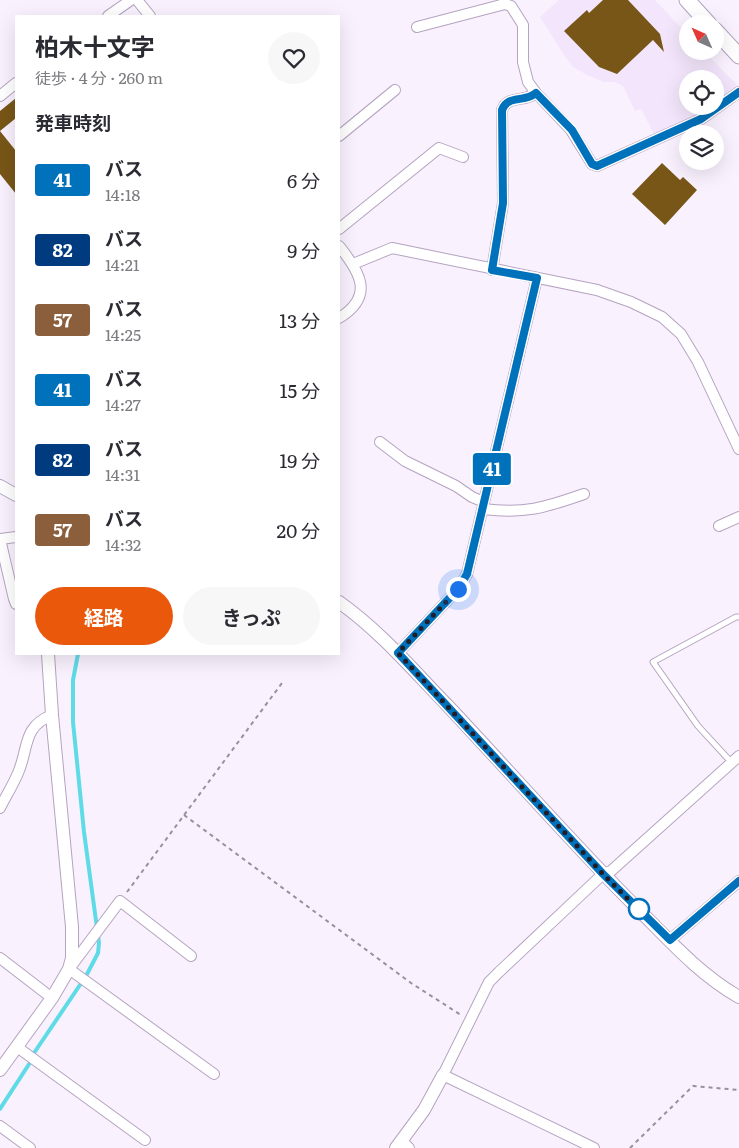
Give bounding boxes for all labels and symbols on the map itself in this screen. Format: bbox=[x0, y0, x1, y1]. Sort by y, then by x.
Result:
north arrow bbox=[679, 15, 724, 60]
line badge: 41 bbox=[470, 453, 514, 485]
your location bbox=[446, 577, 471, 602]
unlabelled marker bbox=[628, 898, 650, 920]

